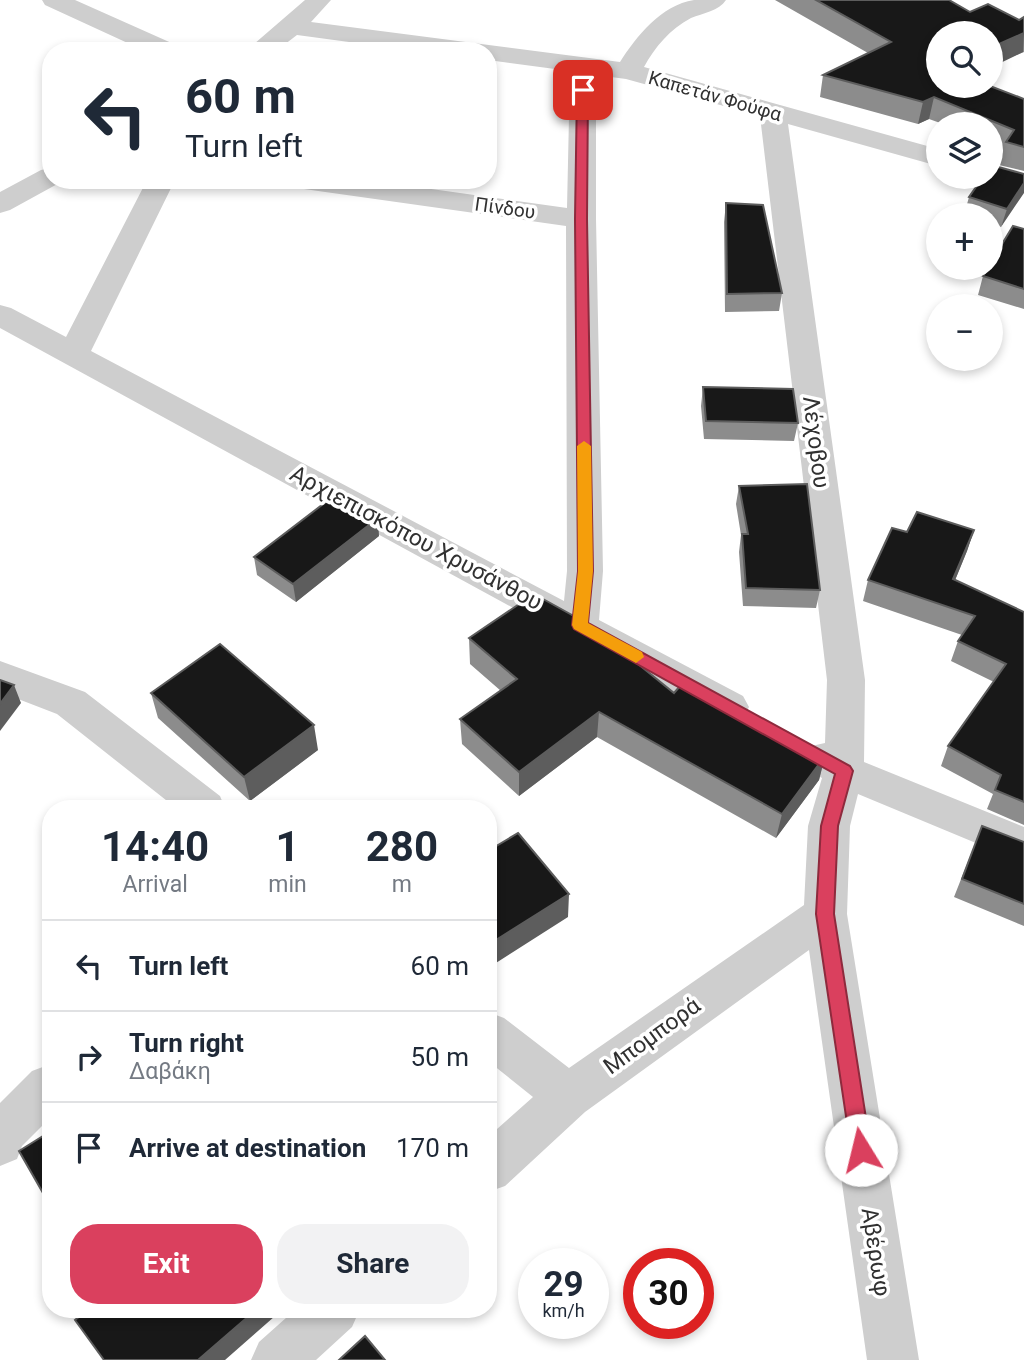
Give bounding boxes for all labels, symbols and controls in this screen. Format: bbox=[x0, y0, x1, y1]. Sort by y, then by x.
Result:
map controls bbox=[926, 21, 1003, 371]
button: search bbox=[926, 21, 1003, 98]
pin bbox=[553, 60, 613, 120]
street label: Καπετάν Φούφα bbox=[646, 66, 784, 126]
text: 60 m bbox=[185, 68, 296, 125]
icon: left bbox=[70, 70, 161, 161]
icon: arrive bbox=[564, 71, 602, 109]
button: layers bbox=[926, 112, 1003, 189]
text: Turn left bbox=[185, 127, 303, 165]
street label: Πίνδου bbox=[473, 192, 537, 224]
button: + bbox=[926, 203, 1003, 280]
button: − bbox=[926, 294, 1003, 371]
street label: Λέχοβου bbox=[797, 394, 835, 490]
street label: Αρχιεπισκόπου Χρυσάνθου bbox=[285, 460, 547, 616]
text: 14:40 bbox=[101, 822, 209, 871]
text: 1 bbox=[275, 822, 300, 871]
text: 280 bbox=[366, 822, 438, 871]
text: Arrival bbox=[122, 871, 188, 898]
text: min bbox=[268, 871, 307, 898]
text: m bbox=[392, 871, 412, 898]
icon: left bbox=[70, 947, 108, 985]
text: Turn left bbox=[129, 951, 228, 981]
text: 60 m bbox=[411, 951, 469, 981]
street label: Μπομπορά bbox=[598, 992, 706, 1080]
text: Turn right bbox=[129, 1028, 244, 1058]
icon: right bbox=[70, 1038, 108, 1076]
text: 50 m bbox=[411, 1042, 469, 1072]
text: Δαβάκη bbox=[129, 1058, 211, 1085]
position arrow bbox=[824, 1113, 898, 1187]
icon: arrive bbox=[70, 1129, 108, 1167]
text: Arrive at destination bbox=[129, 1133, 366, 1163]
text: 170 m bbox=[396, 1133, 469, 1163]
street label: Αβέρωφ bbox=[856, 1206, 896, 1298]
button: Exit bbox=[70, 1224, 263, 1304]
button: Share bbox=[277, 1224, 469, 1304]
speed limit sign: 30 bbox=[623, 1248, 714, 1339]
text: 29 bbox=[543, 1264, 584, 1305]
text: km/h bbox=[542, 1300, 585, 1321]

